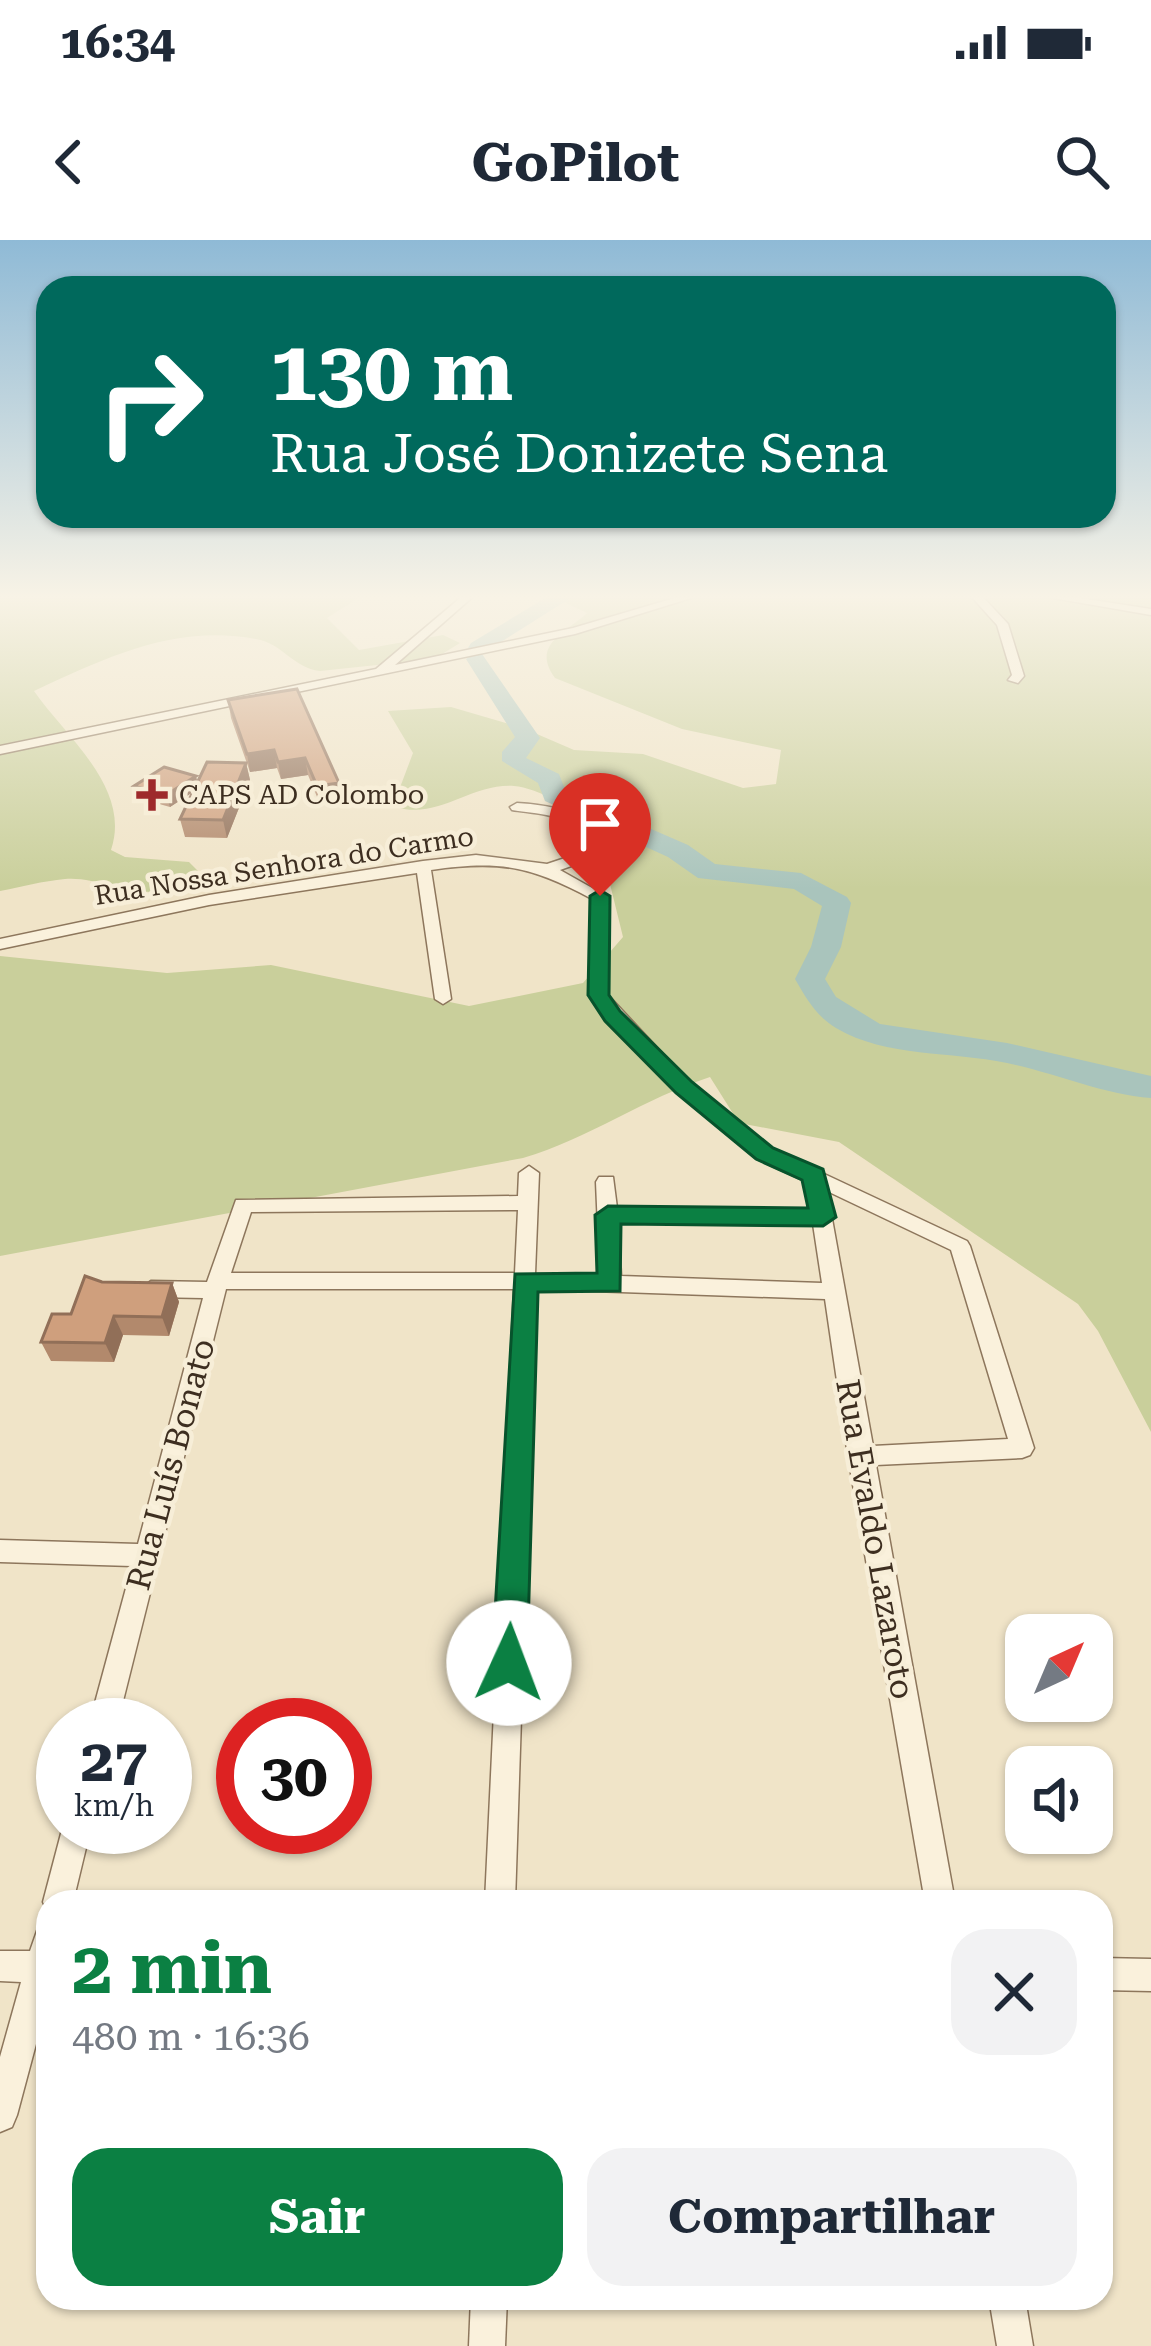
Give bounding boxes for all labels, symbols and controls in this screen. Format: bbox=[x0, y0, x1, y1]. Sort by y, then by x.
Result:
text: 16:34 bbox=[60, 16, 175, 69]
icon: back bbox=[36, 129, 102, 195]
icon: search bbox=[1049, 129, 1115, 195]
text: GoPilot bbox=[472, 131, 679, 194]
text: 130 m bbox=[270, 322, 513, 420]
icon: right bbox=[72, 324, 228, 480]
text: Rua José Donizete Sena bbox=[270, 422, 888, 485]
pin bbox=[549, 773, 651, 896]
marker: CAPS AD Colombo bbox=[136, 779, 168, 811]
place label: CAPS AD Colombo bbox=[179, 779, 424, 811]
icon: arrive bbox=[567, 791, 633, 857]
street label: Rua Nossa Senhora do Carmo bbox=[92, 820, 476, 912]
street label: Rua Luís Bonato bbox=[118, 1334, 223, 1594]
street label: Rua Evaldo Lazaroto bbox=[828, 1376, 923, 1702]
position arrow bbox=[446, 1600, 572, 1726]
north arrow bbox=[1005, 1614, 1113, 1722]
map controls bbox=[1005, 1614, 1113, 1854]
speed limit sign: 30 bbox=[216, 1698, 372, 1854]
text: 27 bbox=[80, 1725, 148, 1796]
button: sound bbox=[1005, 1746, 1113, 1854]
text: km/h bbox=[74, 1788, 154, 1823]
text: 2 min bbox=[72, 1926, 272, 2011]
button: close bbox=[951, 1929, 1077, 2055]
text: 480 m · 16:36 bbox=[72, 2014, 310, 2060]
button: Sair bbox=[72, 2148, 563, 2286]
button: Compartilhar bbox=[587, 2148, 1077, 2286]

